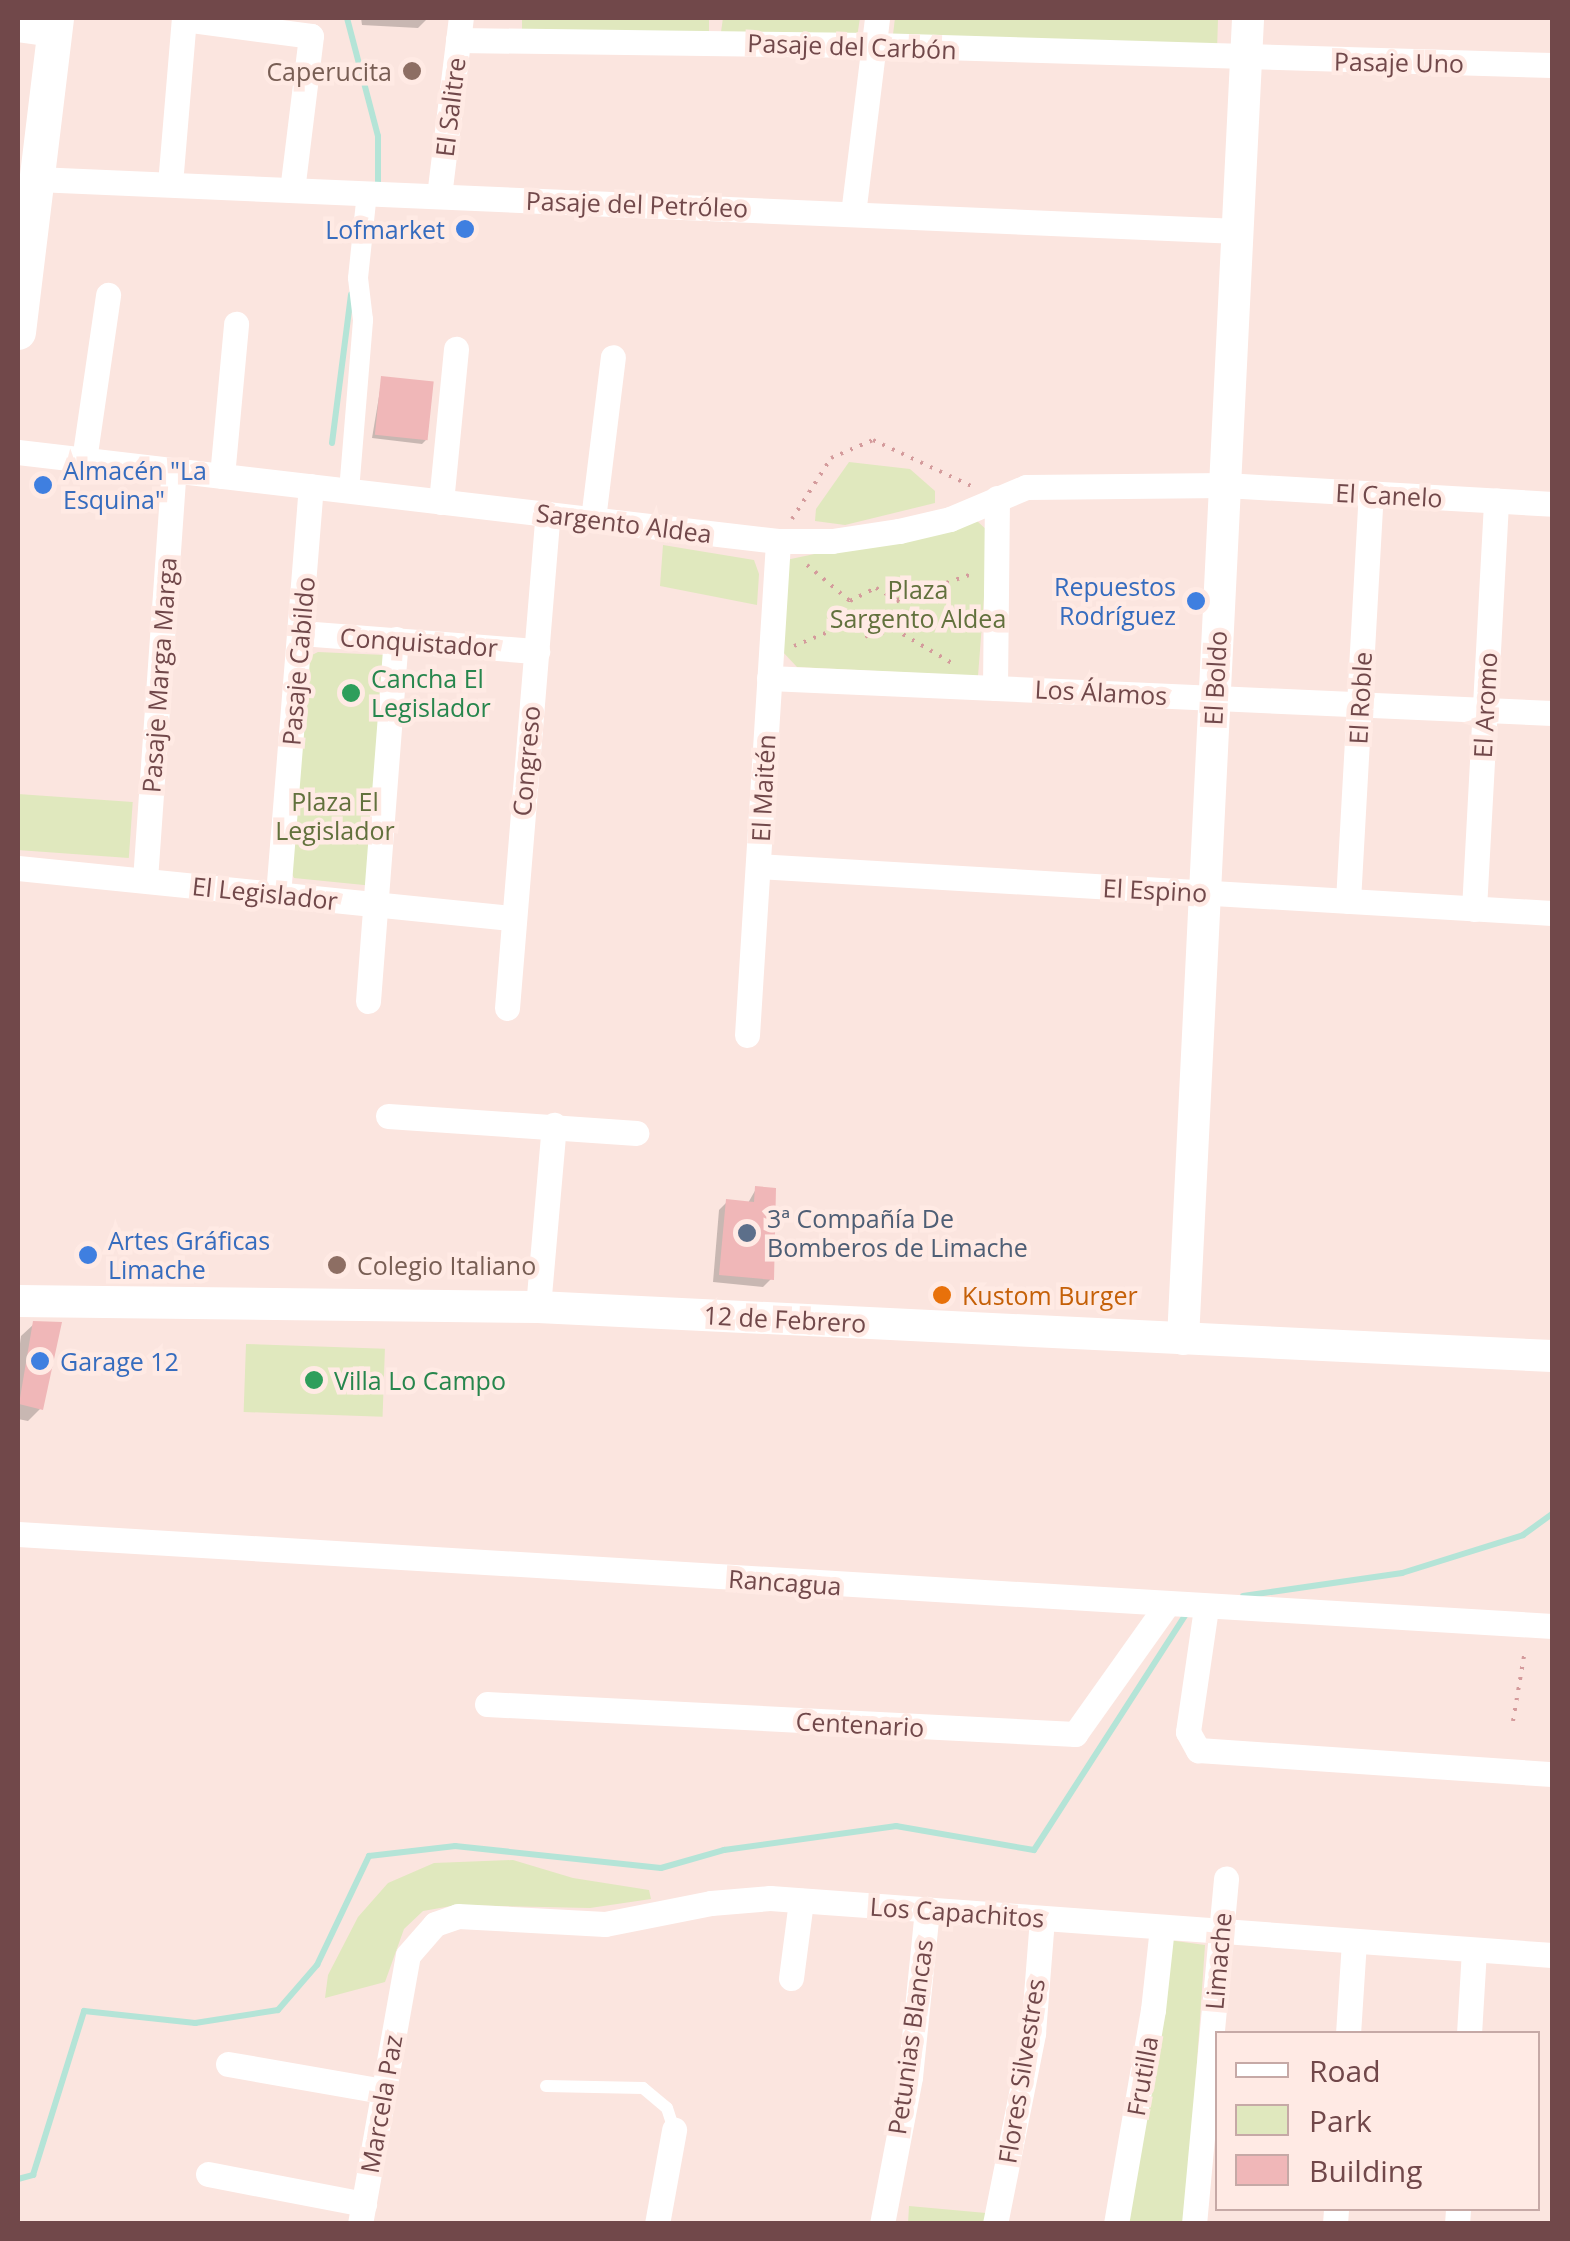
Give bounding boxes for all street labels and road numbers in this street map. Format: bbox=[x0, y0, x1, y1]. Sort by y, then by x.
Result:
street label: Pasaje del Carbón bbox=[747, 27, 957, 65]
street label: Pasaje Uno bbox=[1334, 46, 1464, 78]
street label: El Salitre bbox=[429, 56, 471, 158]
street label: Pasaje del Petróleo bbox=[525, 185, 749, 223]
street label: El Canelo bbox=[1335, 477, 1443, 513]
street label: Sargento Aldea bbox=[535, 497, 713, 549]
street label: Pasaje Marga Marga bbox=[136, 556, 182, 794]
street label: Pasaje Cabildo bbox=[276, 575, 320, 747]
street label: Conquistador bbox=[339, 622, 499, 662]
street label: El Boldo bbox=[1198, 630, 1232, 726]
street label: El Roble bbox=[1343, 651, 1377, 745]
street label: El Aromo bbox=[1467, 651, 1503, 759]
street label: Los Álamos bbox=[1034, 674, 1168, 710]
street label: Congreso bbox=[506, 704, 546, 818]
street label: El Maitén bbox=[745, 733, 781, 843]
street label: El Legislador bbox=[191, 870, 339, 916]
street label: El Espino bbox=[1102, 872, 1208, 908]
street label: 12 de Febrero bbox=[703, 1300, 867, 1338]
street label: Rancagua bbox=[727, 1563, 843, 1601]
street label: Centenario bbox=[795, 1706, 925, 1742]
street label: Los Capachitos bbox=[869, 1891, 1045, 1933]
street label: Limache bbox=[1199, 1911, 1237, 2011]
street label: Petunias Blancas bbox=[881, 1938, 939, 2136]
street label: Flores Silvestres bbox=[992, 1976, 1050, 2166]
street label: Marcela Paz bbox=[354, 2032, 408, 2176]
street label: Frutilla bbox=[1120, 2034, 1164, 2118]

